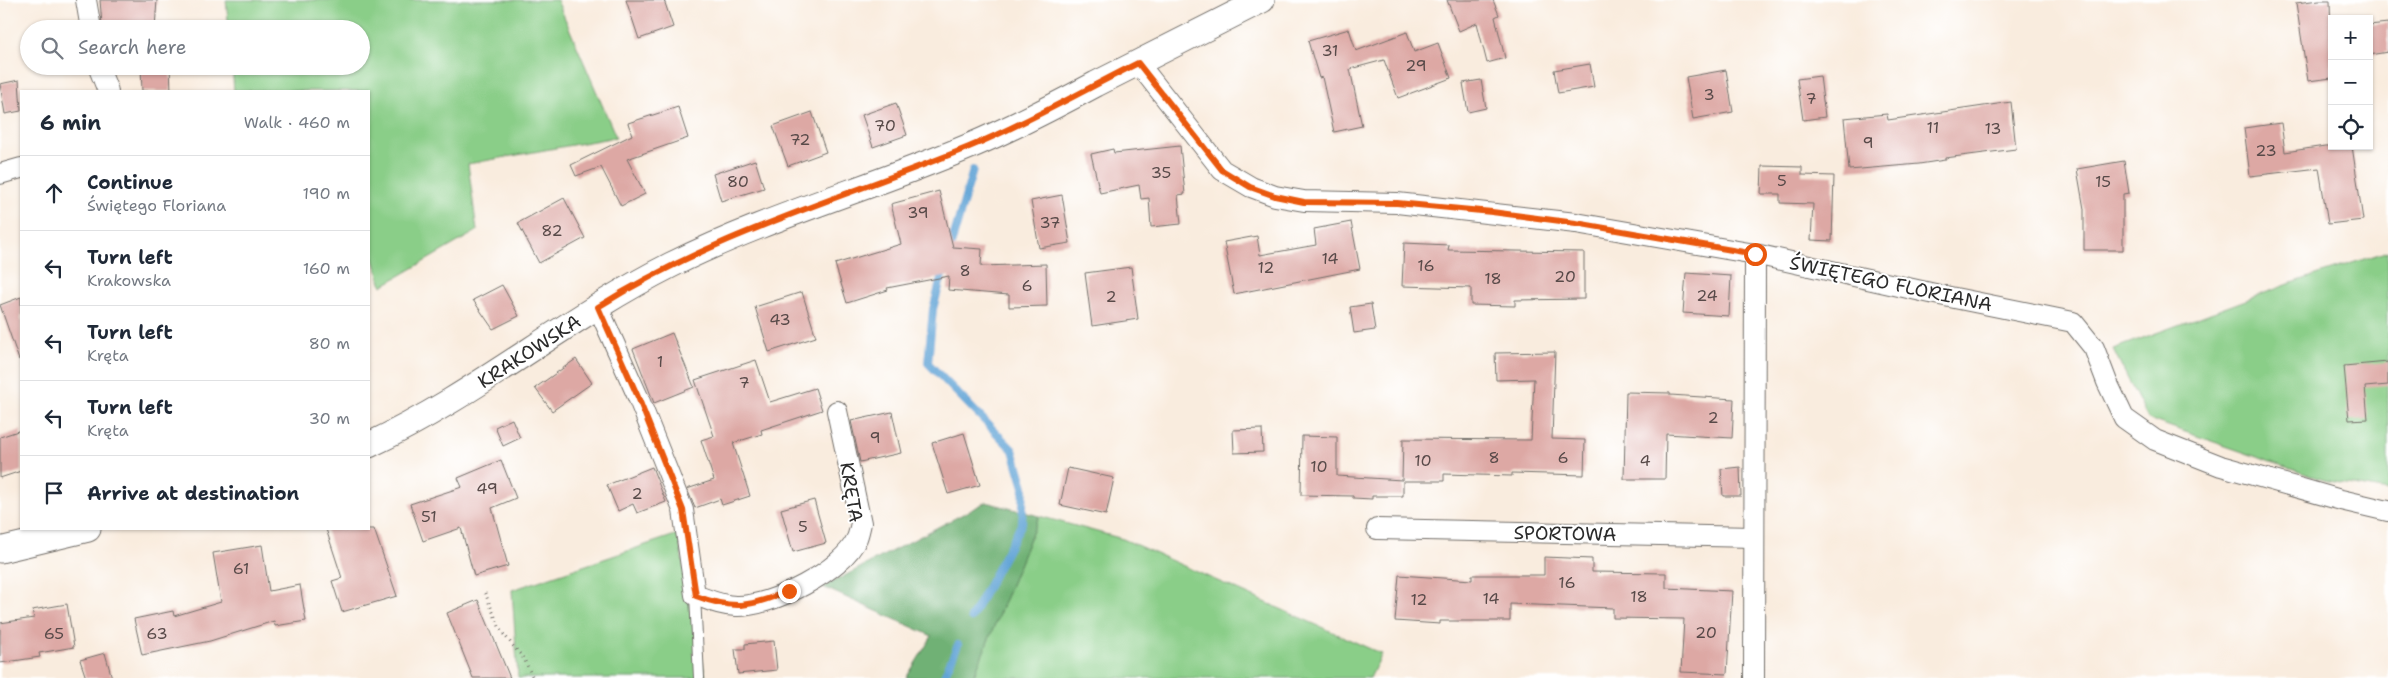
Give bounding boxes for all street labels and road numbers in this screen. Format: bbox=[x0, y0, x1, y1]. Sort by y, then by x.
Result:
street label: ŚWIĘTEGO FLORIANA bbox=[1787, 249, 1995, 317]
street label: KRAKOWSKA bbox=[473, 309, 586, 394]
street label: KRĘTA bbox=[834, 460, 869, 524]
street label: SPORTOWA bbox=[1513, 520, 1617, 547]

